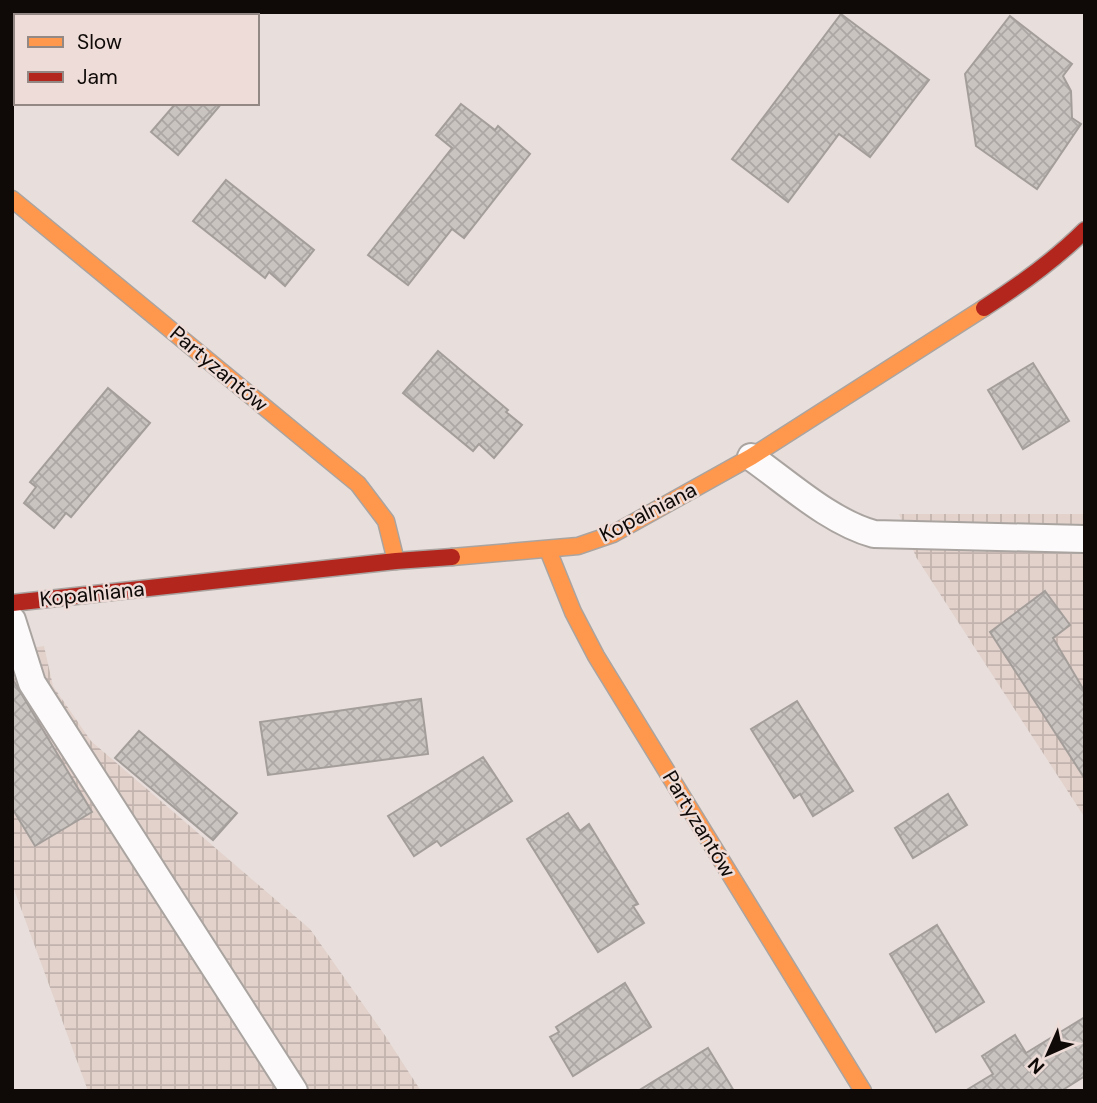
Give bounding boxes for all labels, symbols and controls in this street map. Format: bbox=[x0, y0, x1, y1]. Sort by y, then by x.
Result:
legend bbox=[14, 14, 259, 105]
text: Slow bbox=[77, 28, 122, 56]
text: Jam bbox=[77, 63, 118, 91]
street label: Partyzantów bbox=[164, 320, 274, 418]
street label: Kopalniana bbox=[595, 476, 701, 548]
street label: Kopalniana bbox=[38, 575, 146, 613]
street label: Partyzantów bbox=[656, 765, 742, 883]
north arrow bbox=[1013, 1019, 1083, 1089]
text: N bbox=[1023, 1052, 1050, 1079]

